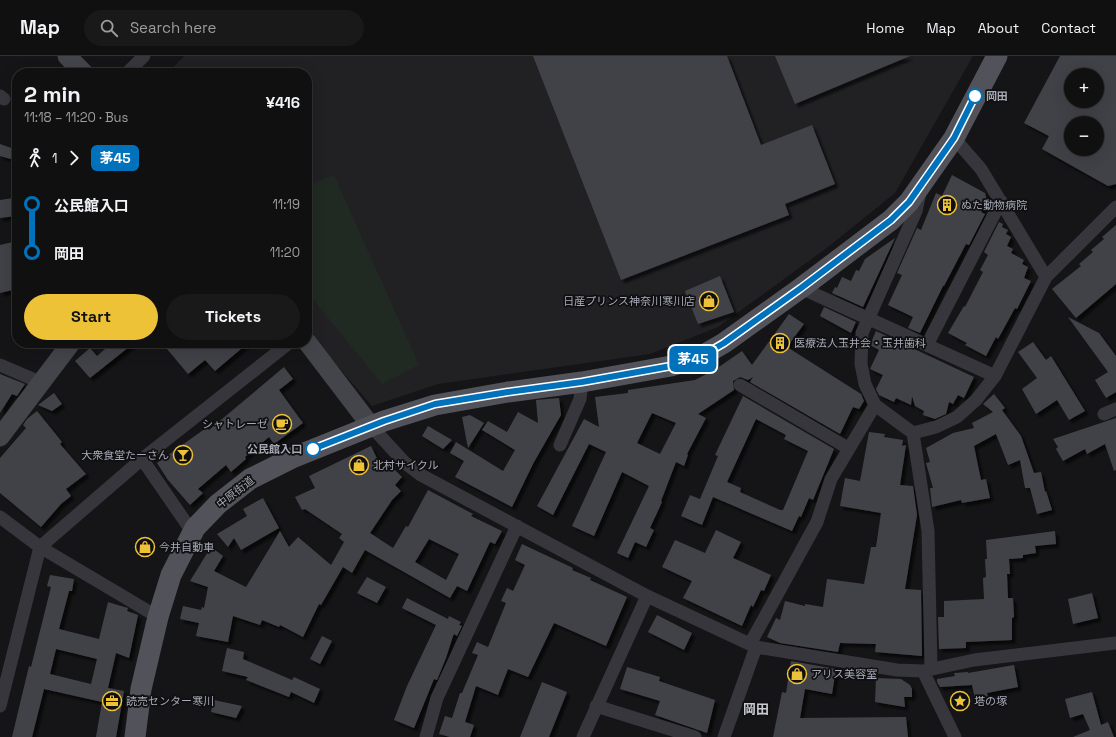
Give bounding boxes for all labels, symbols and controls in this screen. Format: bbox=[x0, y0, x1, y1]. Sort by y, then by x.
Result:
search box bbox=[84, 10, 364, 46]
text: Map bbox=[20, 15, 60, 40]
icon: search bbox=[98, 17, 120, 39]
text: Search here bbox=[130, 18, 216, 37]
text: Home bbox=[866, 19, 904, 37]
text: Map bbox=[926, 19, 956, 37]
text: About bbox=[978, 19, 1019, 37]
text: Contact bbox=[1041, 19, 1096, 37]
map controls bbox=[1064, 68, 1104, 156]
button: + bbox=[1064, 68, 1104, 108]
text: 2 min bbox=[24, 80, 81, 108]
marker: 岡田 bbox=[967, 88, 983, 104]
place label: 岡田 bbox=[986, 89, 1008, 103]
text: ¥416 bbox=[266, 93, 300, 112]
text: 11:18 – 11:20 · Bus bbox=[24, 109, 128, 126]
button: − bbox=[1064, 116, 1104, 156]
icon: walk bbox=[24, 147, 46, 169]
icon: forward bbox=[63, 147, 85, 169]
text: 茅45 bbox=[99, 149, 131, 167]
text: 1 bbox=[52, 150, 57, 167]
building icon: ぬた動物病院 bbox=[936, 194, 958, 216]
text: 公民館入口 bbox=[54, 196, 129, 215]
text: 11:19 bbox=[272, 196, 300, 213]
place label: ぬた動物病院 bbox=[961, 198, 1027, 212]
text: 岡田 bbox=[54, 244, 84, 263]
text: 11:20 bbox=[270, 244, 300, 261]
shop icon: 日産プリンス神奈川寒川店 bbox=[698, 290, 720, 312]
button: Start bbox=[24, 294, 158, 340]
button: Tickets bbox=[166, 294, 300, 340]
place label: 日産プリンス神奈川寒川店 bbox=[563, 294, 695, 308]
building icon: 医療法人玉井会・玉井歯科 bbox=[769, 332, 791, 354]
place label: 医療法人玉井会・玉井歯科 bbox=[794, 336, 926, 350]
line badge: 茅45 bbox=[670, 346, 716, 372]
text: 茅45 bbox=[677, 350, 709, 368]
cafe icon: シャトレーゼ bbox=[271, 413, 293, 435]
place label: シャトレーゼ bbox=[202, 417, 268, 431]
marker: 公民館入口 bbox=[305, 441, 321, 457]
place label: 公民館入口 bbox=[247, 442, 302, 456]
bar icon: 大衆食堂たーさん bbox=[172, 444, 194, 466]
place label: 大衆食堂たーさん bbox=[81, 448, 169, 462]
shop icon: 北村サイクル bbox=[348, 454, 370, 476]
place label: 北村サイクル bbox=[373, 458, 438, 472]
street label: 中原街道 bbox=[213, 473, 257, 511]
shop icon: 今井自動車 bbox=[134, 536, 156, 558]
place label: 今井自動車 bbox=[159, 540, 214, 554]
shop icon: アリス美容室 bbox=[786, 663, 808, 685]
place label: アリス美容室 bbox=[811, 667, 877, 681]
office icon: 読売センター寒川 bbox=[101, 690, 123, 712]
place icon: 塔の塚 bbox=[949, 690, 971, 712]
place label: 読売センター寒川 bbox=[126, 694, 214, 708]
place label: 塔の塚 bbox=[974, 694, 1007, 708]
district label: 岡田 bbox=[743, 701, 769, 718]

